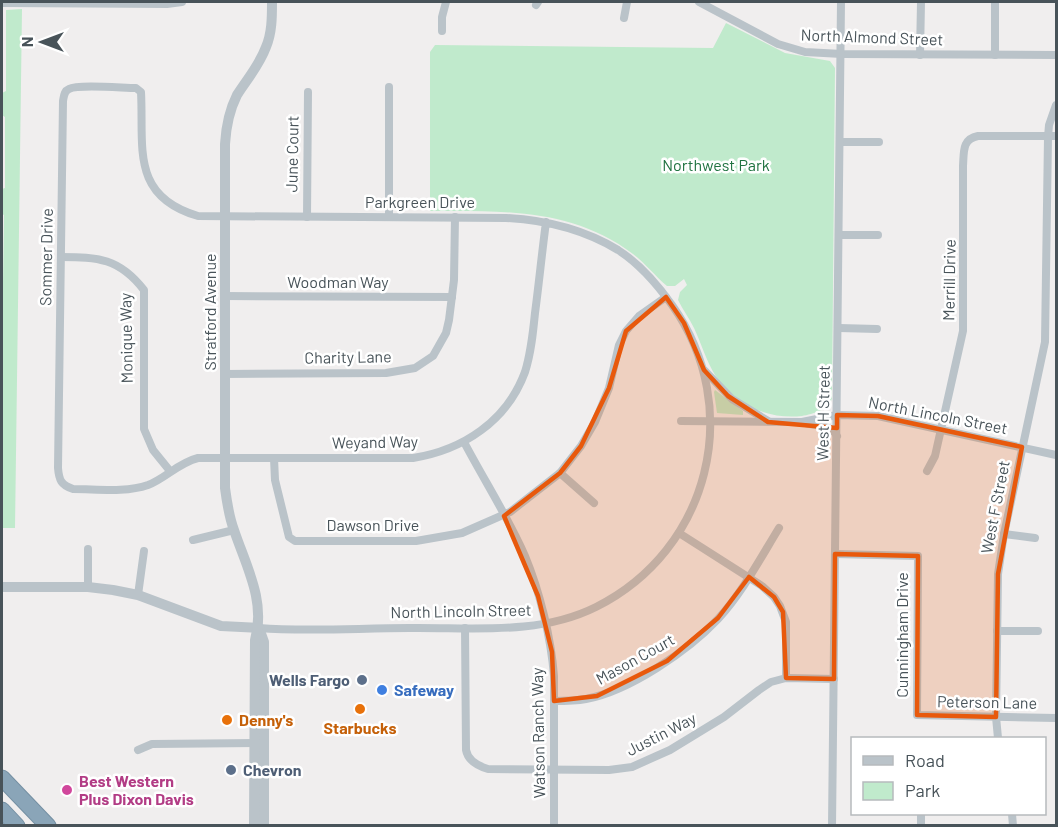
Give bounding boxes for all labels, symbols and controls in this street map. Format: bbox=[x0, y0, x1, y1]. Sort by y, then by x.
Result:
north arrow bbox=[12, 12, 72, 72]
street label: North Almond Street bbox=[800, 25, 944, 48]
text: N bbox=[17, 37, 36, 47]
street label: June Court bbox=[281, 115, 302, 193]
park label: Northwest Park bbox=[662, 155, 770, 174]
street label: Parkgreen Drive bbox=[365, 192, 475, 211]
street label: Sommer Drive bbox=[35, 208, 56, 306]
street label: Merrill Drive bbox=[938, 239, 959, 321]
street label: Stratford Avenue bbox=[200, 253, 219, 371]
street label: Woodman Way bbox=[287, 272, 389, 291]
street label: Monique Way bbox=[115, 292, 136, 384]
street label: Charity Lane bbox=[304, 346, 392, 367]
street label: West H Street bbox=[812, 365, 833, 461]
street label: North Lincoln Street bbox=[867, 392, 1009, 437]
street label: Weyand Way bbox=[332, 431, 419, 452]
street label: West F Street bbox=[976, 459, 1013, 555]
street label: Dawson Drive bbox=[327, 515, 419, 534]
street label: Cunningham Drive bbox=[892, 572, 911, 698]
street label: North Lincoln Street bbox=[390, 600, 532, 621]
street label: Mason Court bbox=[592, 629, 677, 688]
street label: Watson Ranch Way bbox=[527, 667, 548, 799]
place label: Wells Fargo bbox=[269, 670, 350, 689]
marker: Wells Fargo bbox=[355, 673, 369, 687]
place label: Safeway bbox=[394, 680, 454, 699]
marker: Safeway bbox=[375, 683, 389, 697]
street label: Peterson Lane bbox=[937, 691, 1037, 712]
marker: Starbucks bbox=[353, 702, 367, 716]
street label: Justin Way bbox=[623, 708, 699, 759]
place label: Denny's bbox=[239, 710, 293, 729]
marker: Denny's bbox=[220, 713, 234, 727]
place label: Starbucks bbox=[324, 718, 396, 737]
legend bbox=[851, 737, 1046, 815]
text: Road bbox=[905, 749, 945, 771]
place label: Chevron bbox=[243, 760, 302, 779]
marker: Chevron bbox=[224, 763, 238, 777]
place label: Best Western Plus Dixon Davis bbox=[79, 771, 194, 808]
text: Park bbox=[905, 779, 940, 801]
marker: Best Western Plus Dixon Davis bbox=[60, 783, 74, 797]

